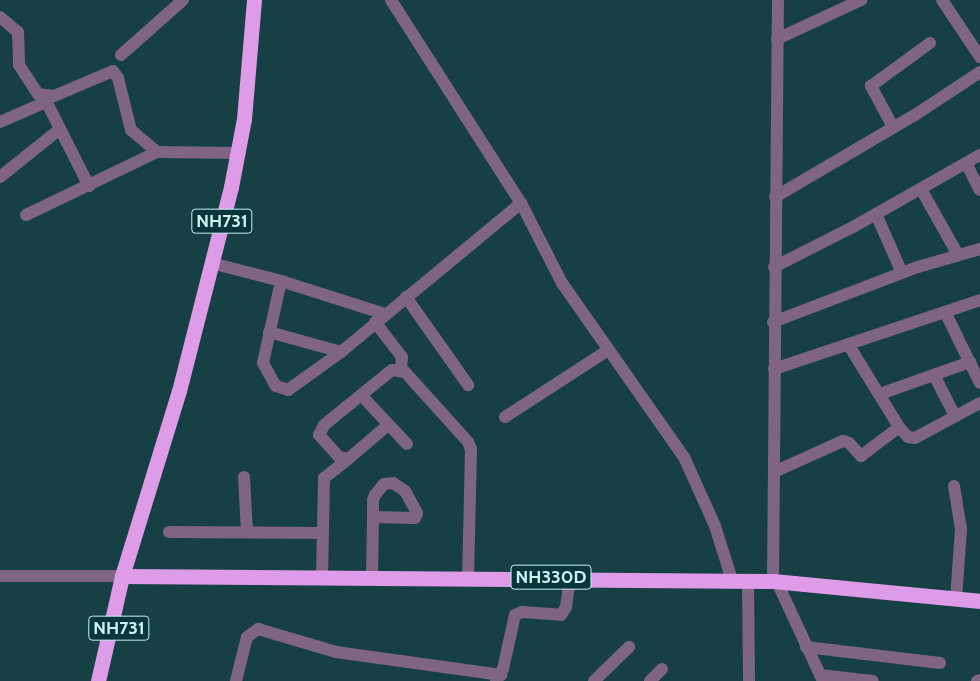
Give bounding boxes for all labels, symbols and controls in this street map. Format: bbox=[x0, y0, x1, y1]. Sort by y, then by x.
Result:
road number: NH731 bbox=[191, 206, 253, 237]
road number: NH330D bbox=[510, 562, 592, 592]
road number: NH731 bbox=[88, 612, 150, 644]

